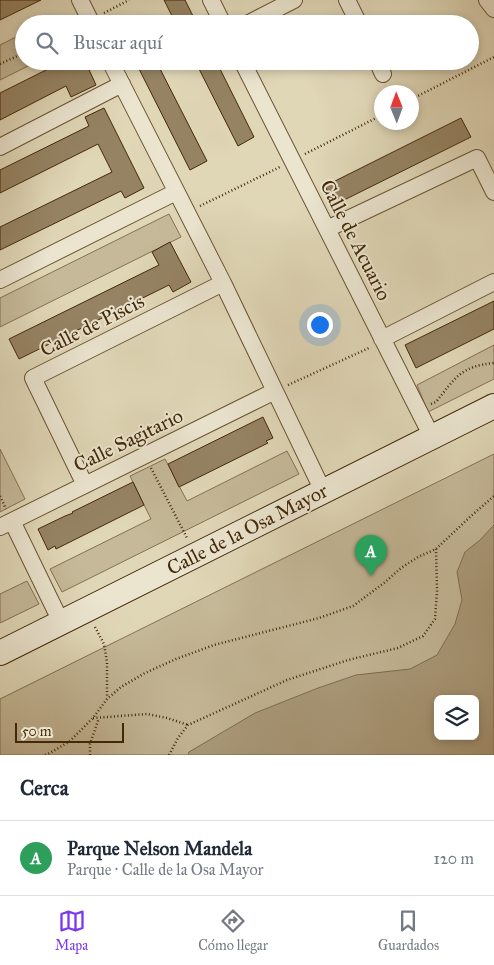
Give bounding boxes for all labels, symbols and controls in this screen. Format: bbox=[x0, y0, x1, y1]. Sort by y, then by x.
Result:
search box bbox=[15, 15, 479, 70]
icon: search bbox=[33, 29, 61, 57]
text: Buscar aquí bbox=[73, 31, 162, 54]
north arrow bbox=[374, 85, 419, 130]
street label: Calle de Acuario bbox=[315, 176, 397, 304]
street label: Calle de Piscis bbox=[36, 289, 148, 361]
your location bbox=[307, 312, 333, 338]
street label: Calle Sagitario bbox=[69, 403, 187, 478]
street label: Calle de la Osa Mayor bbox=[163, 478, 332, 580]
pin: A bbox=[355, 535, 387, 576]
map controls bbox=[434, 695, 479, 740]
button: layers bbox=[434, 695, 479, 740]
scale bar bbox=[15, 720, 124, 743]
text: 50 m bbox=[22, 723, 51, 740]
text: Cerca bbox=[20, 775, 69, 801]
text: Parque Nelson Mandela bbox=[67, 837, 252, 860]
text: A bbox=[31, 849, 41, 868]
text: 120 m bbox=[434, 849, 474, 868]
text: Parque · Calle de la Osa Mayor bbox=[67, 860, 264, 879]
tab: Mapa bbox=[55, 907, 88, 954]
tab: Cómo llegar bbox=[198, 907, 268, 954]
tab: Guardados bbox=[378, 907, 439, 954]

